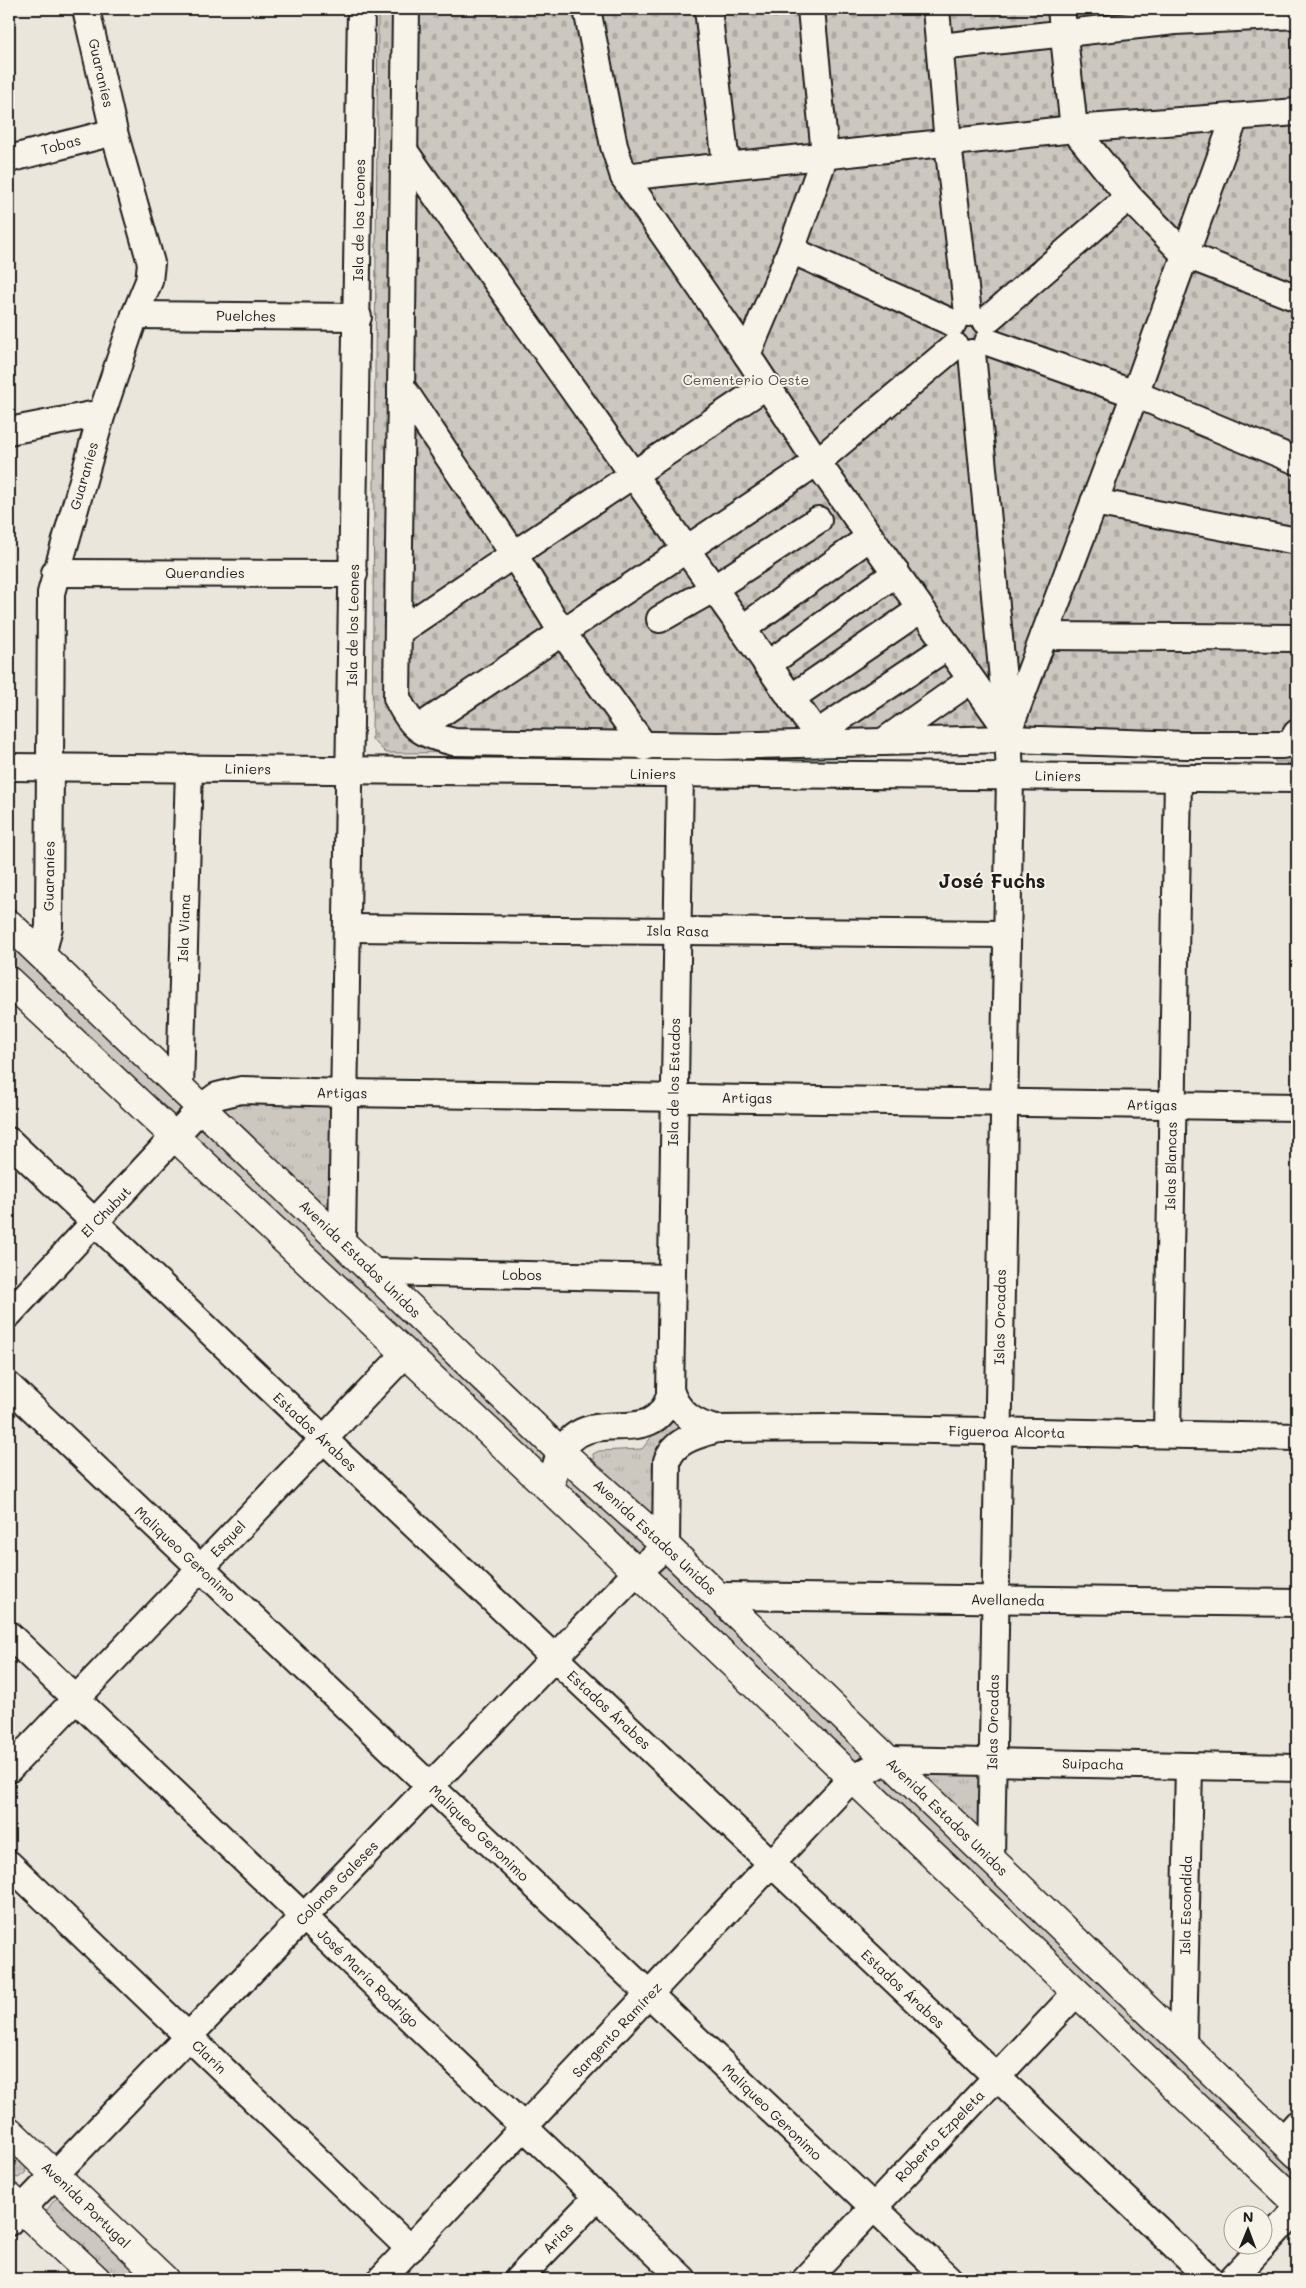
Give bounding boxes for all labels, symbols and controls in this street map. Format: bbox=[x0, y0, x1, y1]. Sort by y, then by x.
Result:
street label: Guaraníes bbox=[84, 37, 119, 109]
street label: Tobas bbox=[39, 130, 83, 159]
street label: Isla de los Leones bbox=[348, 159, 369, 281]
street label: Puelches bbox=[216, 305, 276, 326]
park label: Cementerio Oeste bbox=[683, 370, 809, 389]
street label: Guaraníes bbox=[65, 440, 102, 512]
street label: Querandies bbox=[165, 563, 245, 582]
street label: Isla de los Leones bbox=[342, 564, 363, 686]
street label: Liniers bbox=[225, 759, 271, 778]
street label: Liniers bbox=[630, 764, 676, 783]
street label: Liniers bbox=[1035, 766, 1081, 785]
street label: Guaraníes bbox=[38, 841, 59, 911]
district label: José Fuchs bbox=[939, 868, 1045, 893]
street label: Isla Viana bbox=[173, 894, 194, 962]
street label: Isla Rasa bbox=[646, 920, 710, 941]
street label: Isla de los Estados bbox=[663, 1018, 684, 1146]
street label: Artigas bbox=[316, 1083, 368, 1102]
street label: Artigas bbox=[721, 1088, 773, 1107]
street label: Artigas bbox=[1126, 1095, 1178, 1114]
street label: Islas Blancas bbox=[1160, 1121, 1181, 1211]
street label: El Chubut bbox=[76, 1182, 135, 1241]
street label: Avenida Estados Unidos bbox=[295, 1196, 425, 1322]
street label: Lobos bbox=[502, 1265, 542, 1284]
street label: Islas Orcadas bbox=[989, 1269, 1010, 1365]
street label: Estados Árabes bbox=[269, 1388, 361, 1475]
street label: Figueroa Alcorta bbox=[948, 1421, 1066, 1442]
street label: Avenida Estados Unidos bbox=[590, 1474, 721, 1599]
street label: Maliqueo Geronimo bbox=[131, 1502, 240, 1605]
street label: Esquel bbox=[206, 1516, 250, 1561]
street label: Avellaneda bbox=[971, 1589, 1045, 1610]
street label: Estados Árabes bbox=[563, 1666, 655, 1753]
street label: Islas Orcadas bbox=[982, 1674, 1003, 1770]
street label: Suipacha bbox=[1062, 1753, 1124, 1774]
street label: Avenida Estados Unidos bbox=[882, 1754, 1012, 1880]
street label: Maliqueo Geronimo bbox=[425, 1780, 533, 1885]
street label: Colonos Galeses bbox=[291, 1836, 382, 1929]
street label: Isla Escondida bbox=[1175, 1855, 1196, 1955]
street label: José María Rodrigo bbox=[313, 1924, 423, 2031]
street label: Estados Árabes bbox=[857, 1945, 949, 2032]
street label: Sargento Ramírez bbox=[567, 1978, 666, 2081]
street label: Clarín bbox=[188, 2035, 231, 2078]
street label: Maliqueo Geronimo bbox=[718, 2059, 826, 2164]
street label: Roberto Ezpeleta bbox=[891, 2086, 989, 2186]
street label: Avenida Portugal bbox=[38, 2157, 135, 2252]
north arrow bbox=[1224, 2206, 1274, 2256]
text: N bbox=[1243, 2207, 1254, 2226]
street label: Arias bbox=[538, 2218, 577, 2257]

